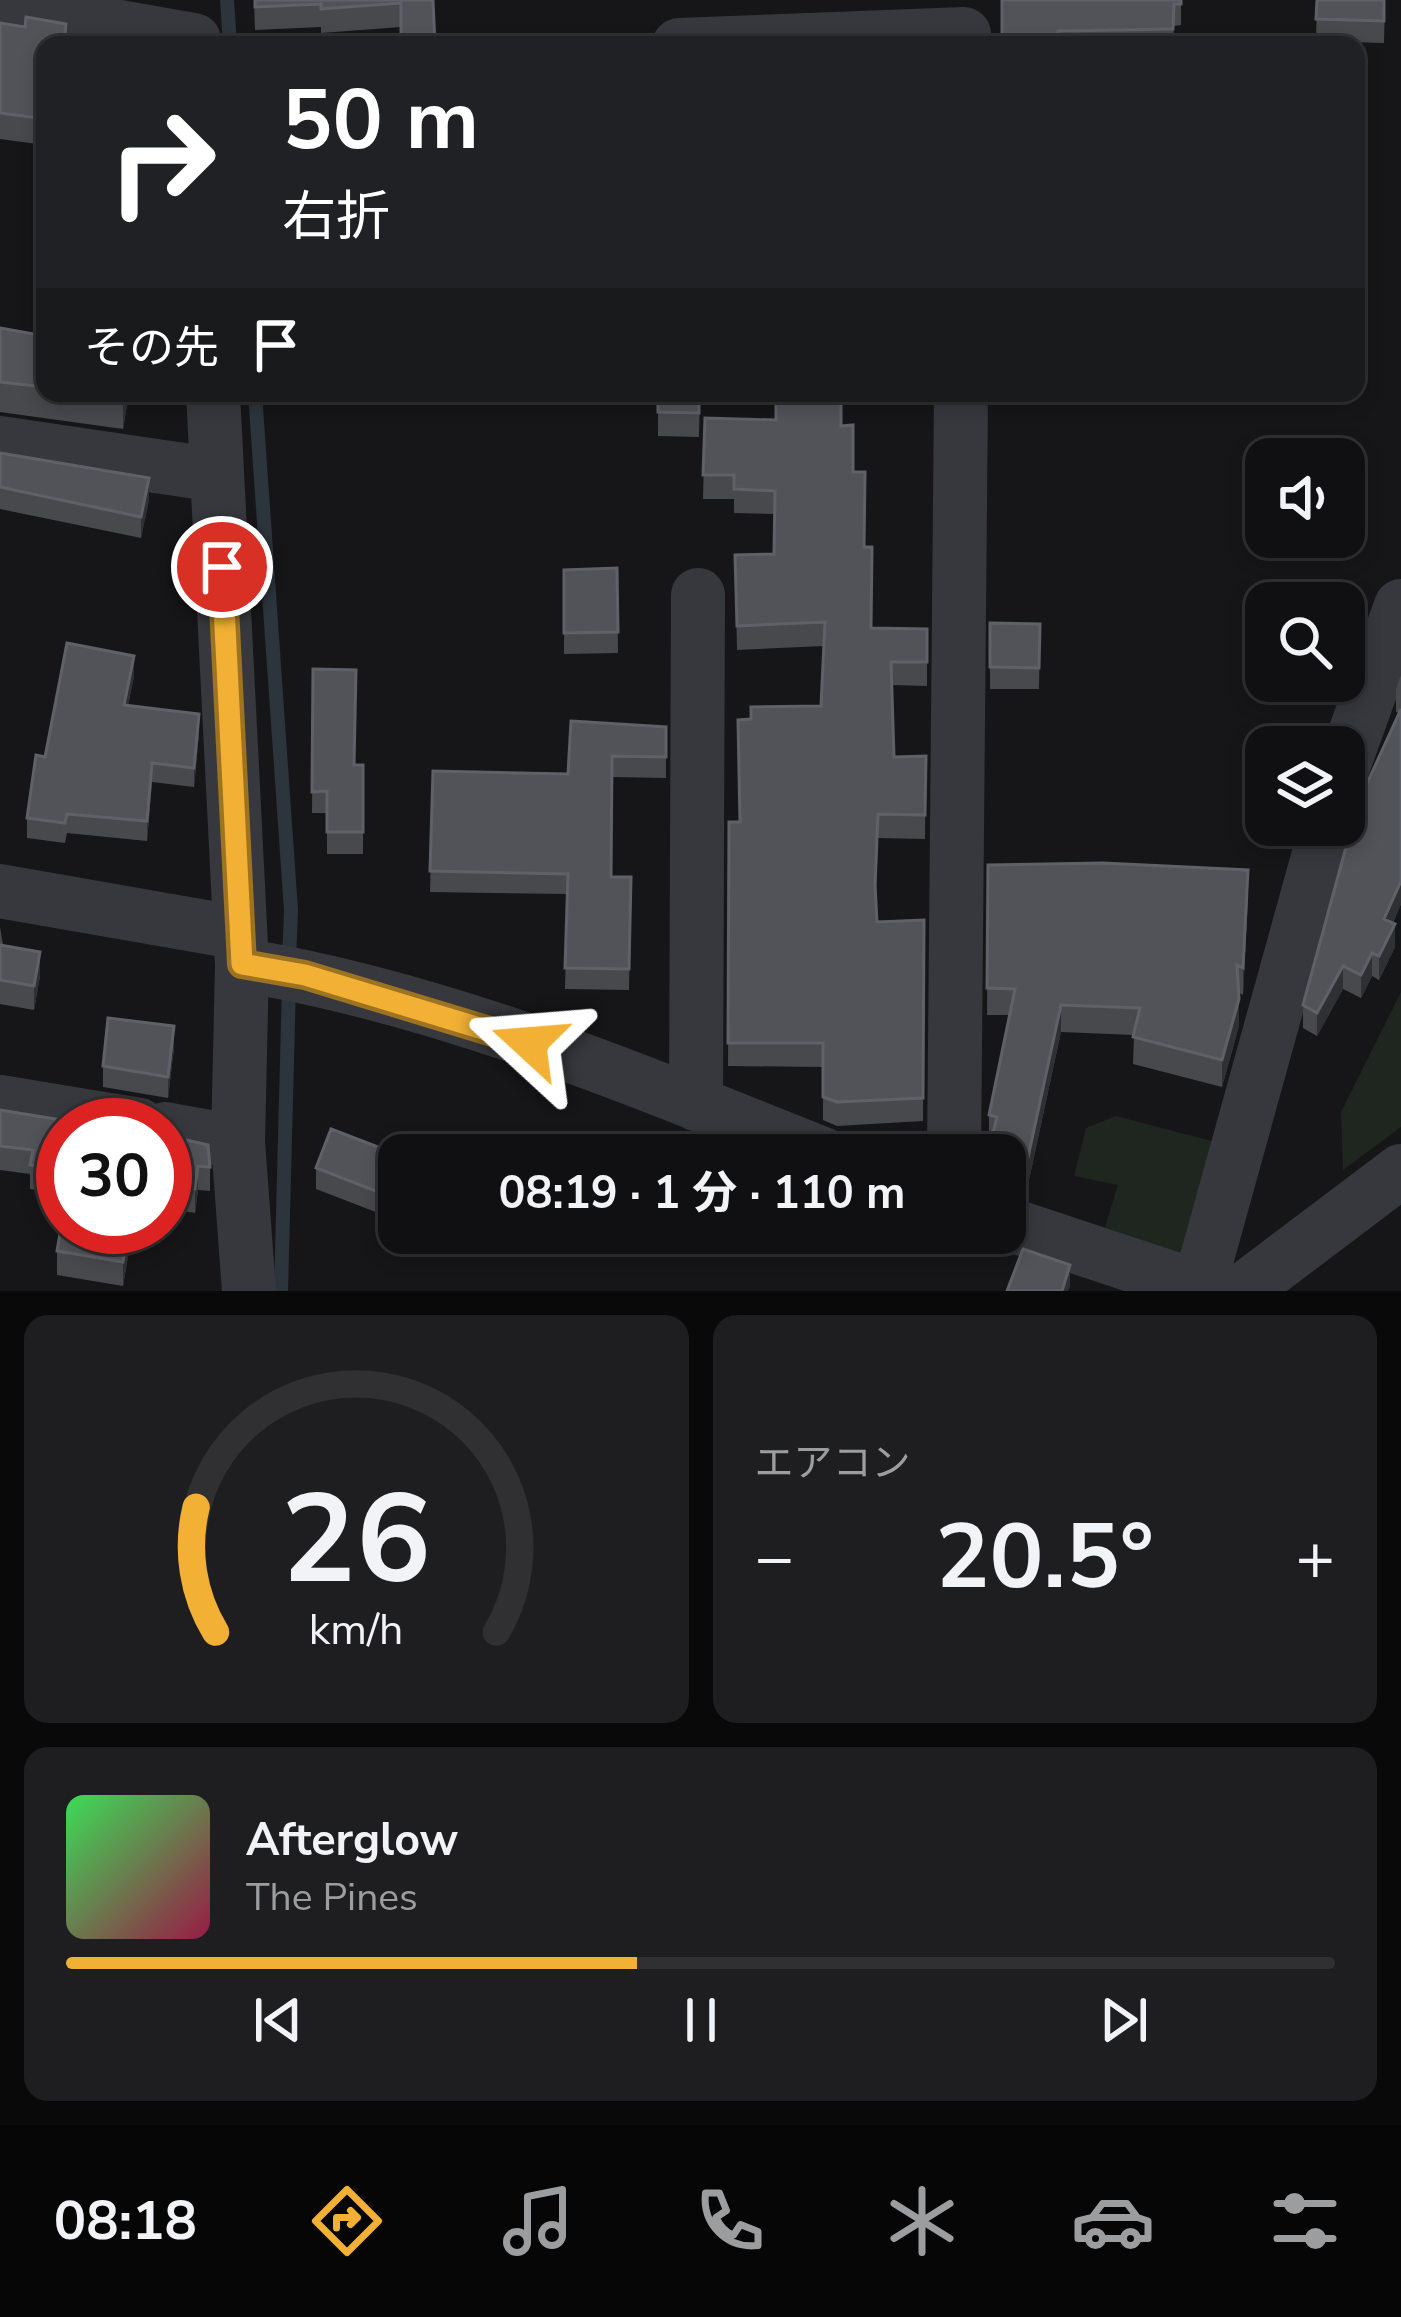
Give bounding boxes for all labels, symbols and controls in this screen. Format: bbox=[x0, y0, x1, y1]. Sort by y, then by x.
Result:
text: 50 m bbox=[282, 63, 479, 178]
icon: right bbox=[84, 84, 240, 240]
text: 右折 bbox=[282, 180, 390, 254]
icon: arrive bbox=[243, 312, 309, 378]
text: その先 bbox=[84, 318, 219, 379]
map controls bbox=[1245, 438, 1365, 846]
button: sound bbox=[1245, 438, 1365, 558]
pin bbox=[171, 516, 273, 618]
icon: arrive bbox=[189, 534, 255, 600]
button: search bbox=[1245, 582, 1365, 702]
button: layers bbox=[1245, 726, 1365, 846]
position arrow bbox=[466, 980, 592, 1106]
speed limit sign: 30 bbox=[36, 1098, 192, 1254]
text: 08:19 · 1 分 · 110 m bbox=[499, 1163, 905, 1224]
text: エアコン bbox=[755, 1437, 911, 1490]
text: 26 bbox=[281, 1455, 431, 1625]
text: 20.5° bbox=[936, 1496, 1154, 1619]
text: − bbox=[755, 1513, 794, 1603]
text: + bbox=[1295, 1513, 1335, 1603]
text: km/h bbox=[309, 1601, 404, 1659]
text: Afterglow bbox=[246, 1810, 458, 1871]
text: The Pines bbox=[246, 1871, 418, 1924]
icon: previous bbox=[245, 1987, 311, 2053]
icon: pause bbox=[668, 1987, 734, 2053]
icon: next bbox=[1091, 1987, 1157, 2053]
icon: directions bbox=[305, 2179, 389, 2263]
icon: music bbox=[496, 2179, 580, 2263]
icon: phone bbox=[688, 2179, 772, 2263]
icon: climate bbox=[880, 2179, 964, 2263]
icon: car bbox=[1071, 2179, 1155, 2263]
icon: filters bbox=[1263, 2179, 1347, 2263]
text: 08:18 bbox=[54, 2184, 197, 2258]

